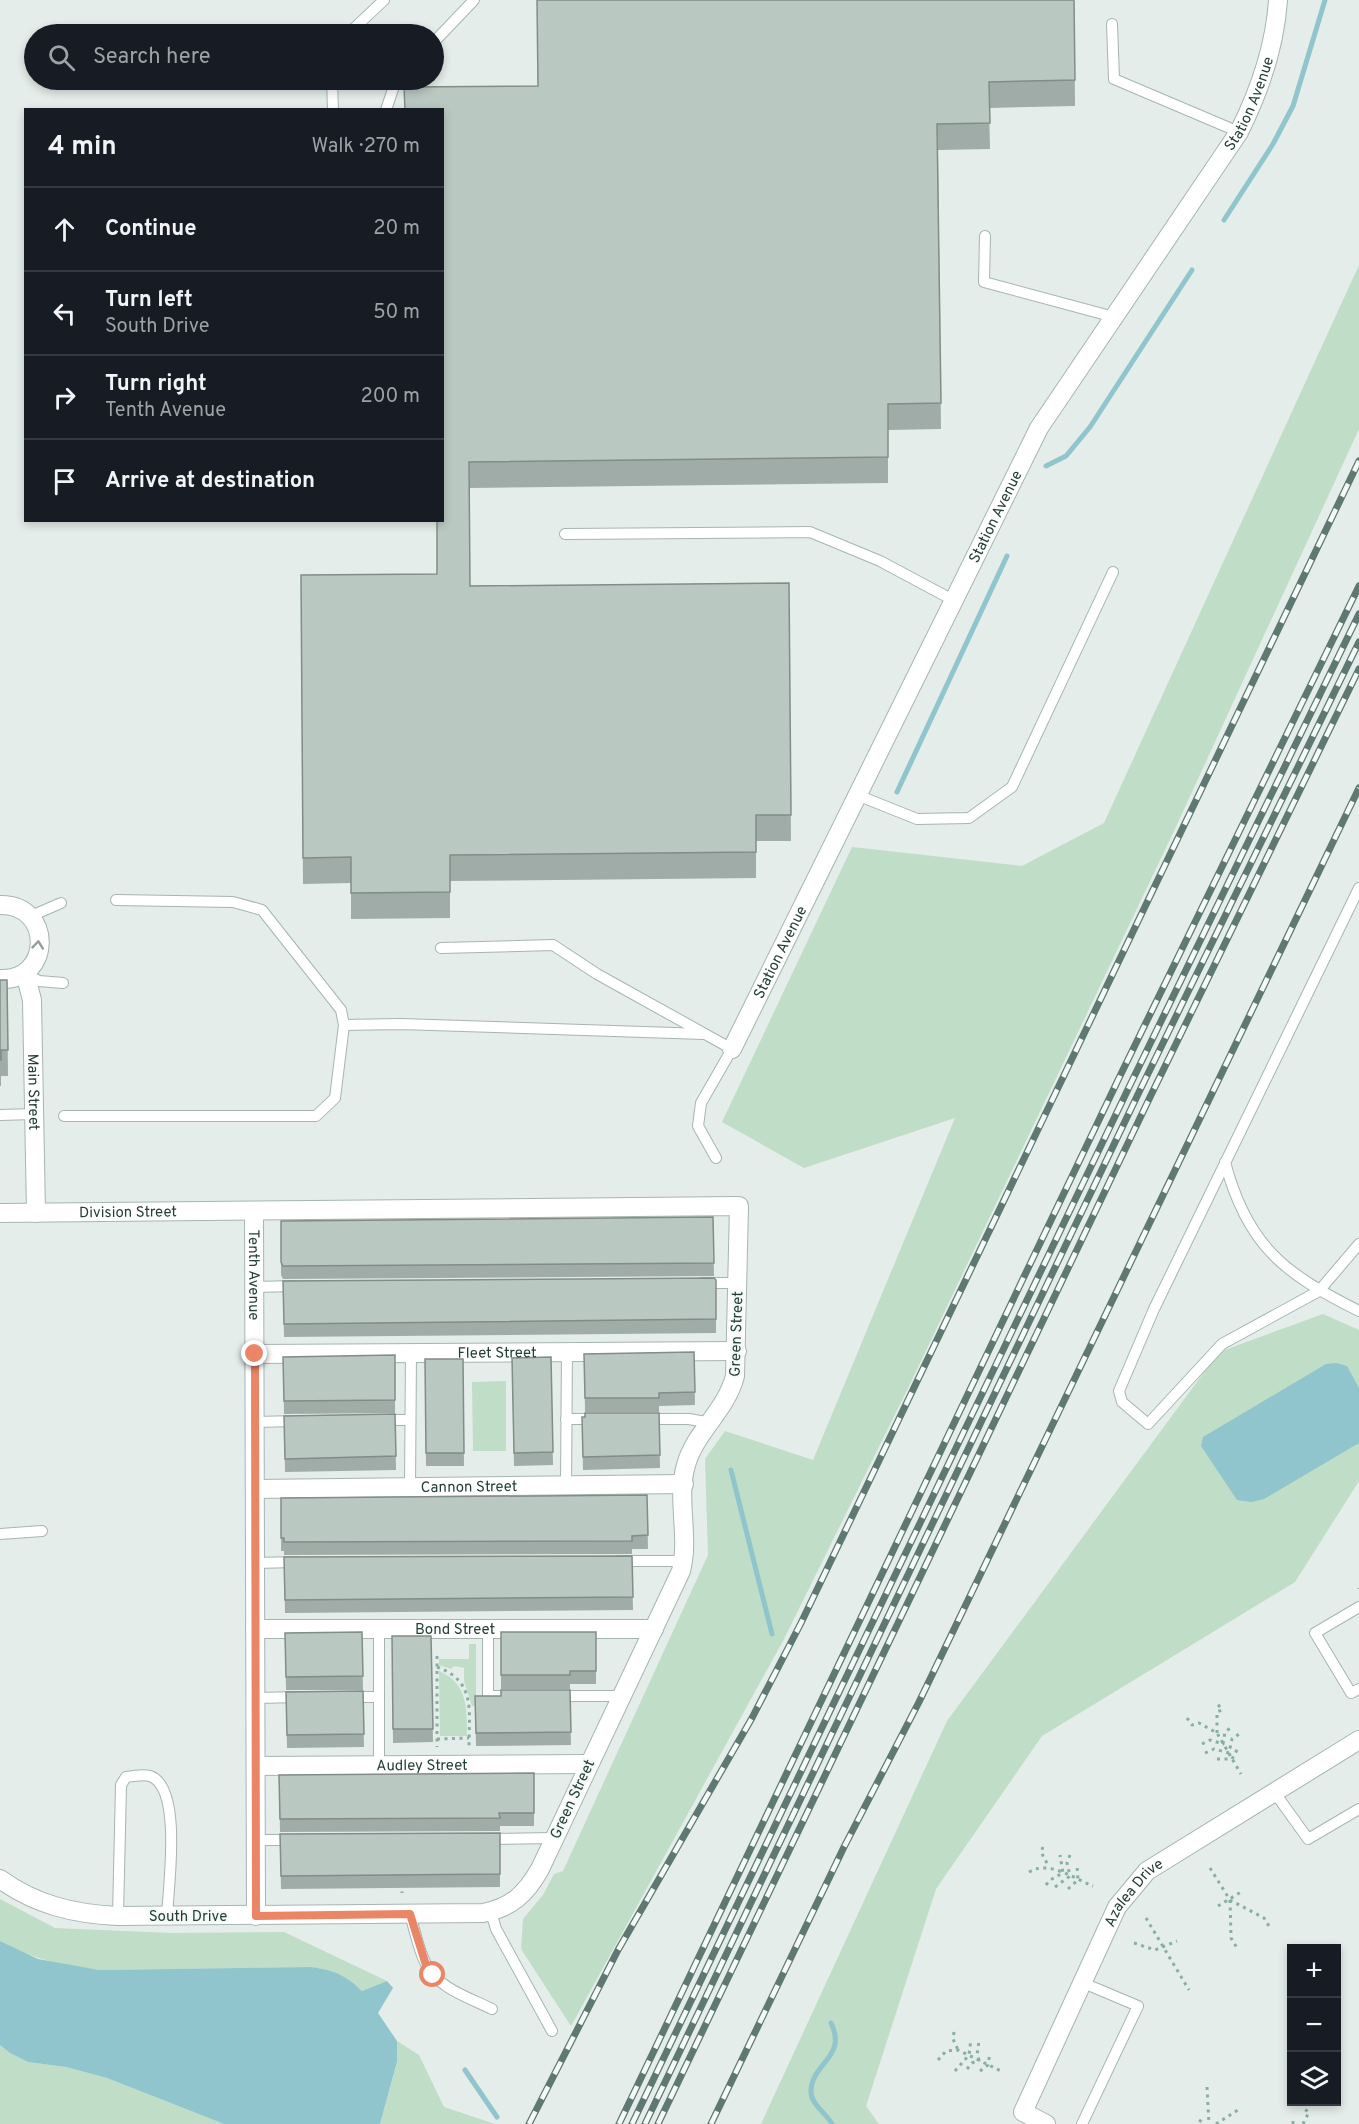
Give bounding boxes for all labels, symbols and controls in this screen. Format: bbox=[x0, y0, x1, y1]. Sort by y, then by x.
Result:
search box bbox=[24, 24, 444, 90]
icon: search bbox=[45, 41, 78, 74]
text: Search here bbox=[93, 44, 211, 71]
street label: Station Avenue bbox=[1221, 55, 1279, 155]
text: 4 min bbox=[48, 131, 117, 164]
text: Walk · 270 m bbox=[312, 134, 420, 160]
icon: ahead bbox=[48, 213, 81, 246]
text: Continue bbox=[105, 216, 196, 243]
text: 20 m bbox=[373, 216, 420, 242]
text: Turn left bbox=[105, 287, 193, 314]
icon: left bbox=[48, 297, 81, 330]
text: 50 m bbox=[373, 300, 420, 326]
text: South Drive bbox=[105, 314, 210, 340]
text: Turn right bbox=[105, 371, 207, 398]
icon: right bbox=[48, 381, 81, 414]
text: 200 m bbox=[361, 384, 420, 410]
text: Tenth Avenue bbox=[105, 398, 226, 424]
icon: arrive bbox=[48, 465, 81, 498]
text: Arrive at destination bbox=[105, 468, 315, 495]
street label: Station Avenue bbox=[966, 468, 1028, 567]
street label: Station Avenue bbox=[750, 903, 812, 1002]
one-way arrow bbox=[31, 941, 44, 950]
street label: Main Street bbox=[22, 1054, 42, 1131]
street label: Division Street bbox=[79, 1203, 177, 1223]
street label: Tenth Avenue bbox=[243, 1230, 262, 1320]
street label: Green Street bbox=[727, 1291, 748, 1377]
route end bbox=[241, 1340, 267, 1366]
street label: Fleet Street bbox=[457, 1344, 537, 1364]
street label: Cannon Street bbox=[421, 1478, 517, 1498]
street label: Bond Street bbox=[415, 1621, 495, 1640]
street label: Audley Street bbox=[376, 1757, 468, 1776]
street label: Green Street bbox=[547, 1757, 600, 1842]
street label: Azalea Drive bbox=[1101, 1855, 1167, 1930]
street label: South Drive bbox=[149, 1908, 227, 1927]
map controls bbox=[1287, 1944, 1341, 2106]
button: + bbox=[1287, 1944, 1341, 1998]
route start bbox=[419, 1961, 445, 1987]
button: − bbox=[1287, 1998, 1341, 2052]
button: layers bbox=[1287, 2052, 1341, 2106]

